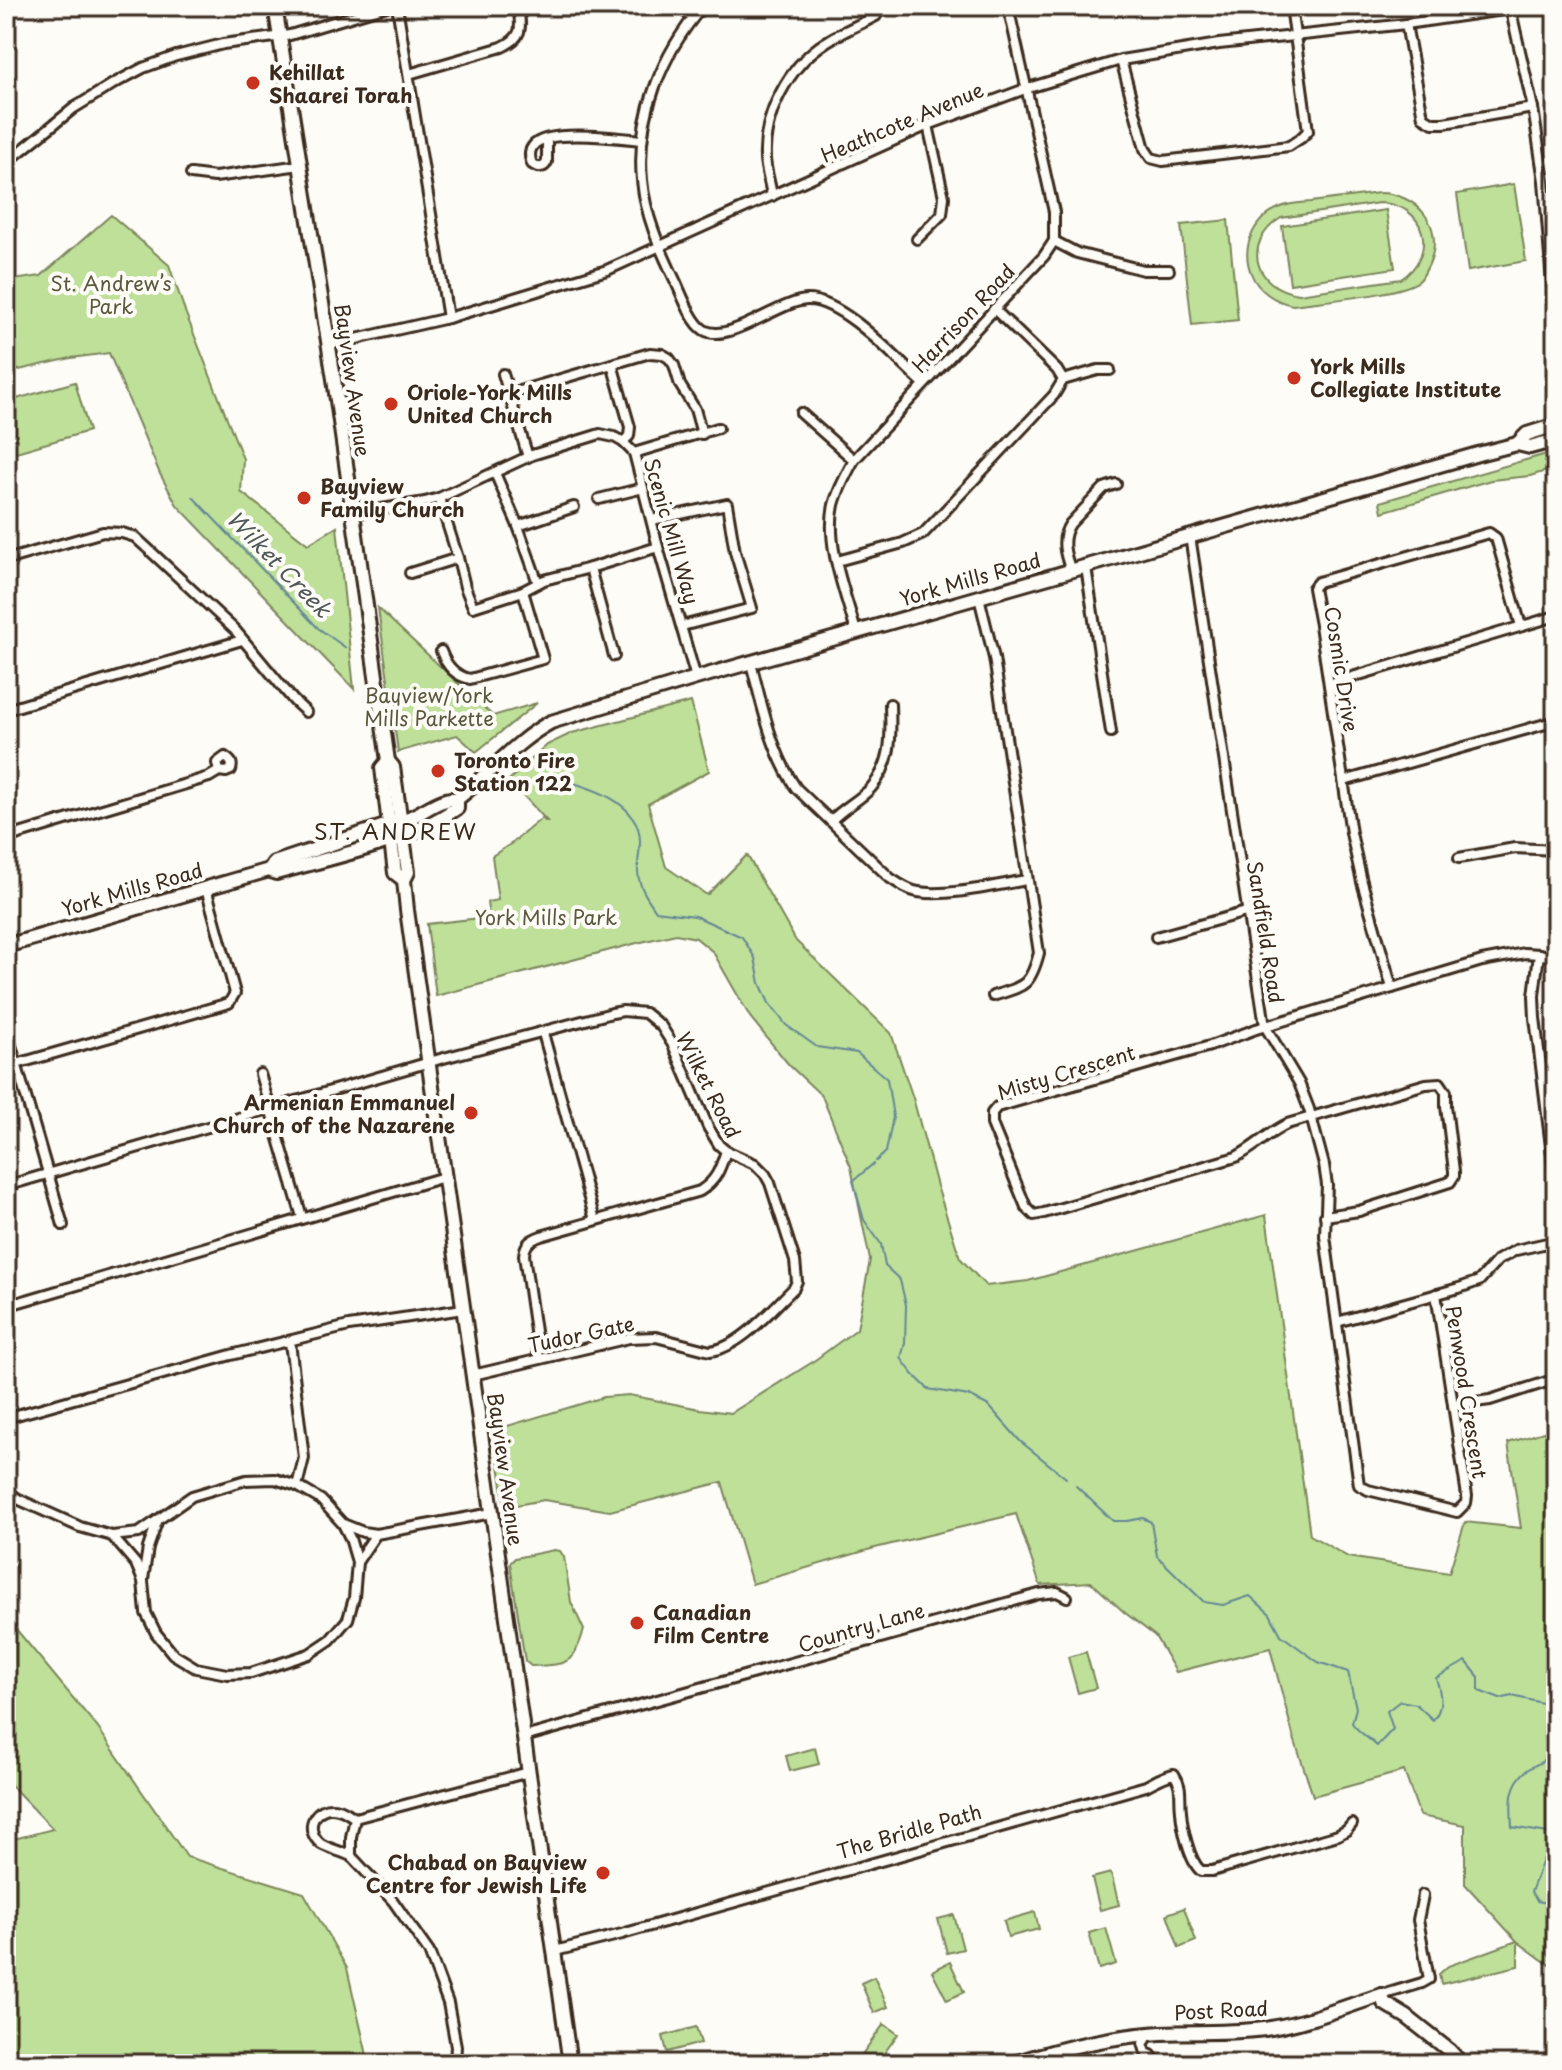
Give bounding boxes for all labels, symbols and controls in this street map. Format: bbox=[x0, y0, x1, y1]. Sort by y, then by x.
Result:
place label: Kehillat Shaarei Torah bbox=[269, 57, 412, 110]
marker: Kehillat Shaarei Torah bbox=[244, 74, 262, 92]
street label: Heathcote Avenue bbox=[816, 74, 988, 170]
street label: Harrison Road bbox=[904, 257, 1022, 379]
park label: St. Andrew’s Park bbox=[50, 268, 172, 321]
street label: Bayview Avenue bbox=[327, 301, 379, 459]
place label: York Mills Collegiate Institute bbox=[1310, 351, 1501, 404]
marker: York Mills Collegiate Institute bbox=[1285, 369, 1303, 387]
place label: Oriole-York Mills United Church bbox=[407, 377, 572, 430]
marker: Oriole-York Mills United Church bbox=[382, 395, 400, 413]
street label: Scenic Mill Way bbox=[637, 454, 707, 608]
place label: Bayview Family Church bbox=[320, 471, 465, 524]
marker: Bayview Family Church bbox=[295, 489, 313, 507]
water label: Wilket Creek bbox=[220, 502, 341, 625]
street label: York Mills Road bbox=[896, 544, 1044, 614]
street label: Cosmic Drive bbox=[1317, 604, 1367, 734]
park label: Bayview/York Mills Parkette bbox=[364, 680, 494, 733]
place label: Toronto Fire Station 122 bbox=[454, 745, 575, 798]
marker: Toronto Fire Station 122 bbox=[429, 762, 447, 780]
district label: ST. ANDREW bbox=[314, 814, 478, 847]
street label: York Mills Road bbox=[58, 854, 206, 924]
street label: Sandfield Road bbox=[1240, 859, 1292, 1005]
park label: York Mills Park bbox=[475, 902, 617, 932]
street label: Wilket Road bbox=[669, 1027, 749, 1143]
street label: Misty Crescent bbox=[993, 1037, 1139, 1107]
place label: Armenian Emmanuel Church of the Nazarene bbox=[213, 1087, 455, 1140]
marker: Armenian Emmanuel Church of the Nazarene bbox=[462, 1104, 480, 1122]
street label: Penwood Crescent bbox=[1439, 1303, 1495, 1481]
street label: Tudor Gate bbox=[525, 1308, 637, 1360]
street label: Bayview Avenue bbox=[480, 1390, 532, 1548]
street label: Country Lane bbox=[794, 1595, 928, 1659]
place label: Canadian Film Centre bbox=[653, 1597, 769, 1650]
marker: Canadian Film Centre bbox=[628, 1614, 646, 1632]
street label: The Bridle Path bbox=[833, 1796, 985, 1866]
place label: Chabad on Bayview Centre for Jewish Life bbox=[366, 1847, 587, 1900]
marker: Chabad on Bayview Centre for Jewish Life bbox=[594, 1864, 612, 1882]
street label: Post Road bbox=[1173, 1993, 1269, 2027]

